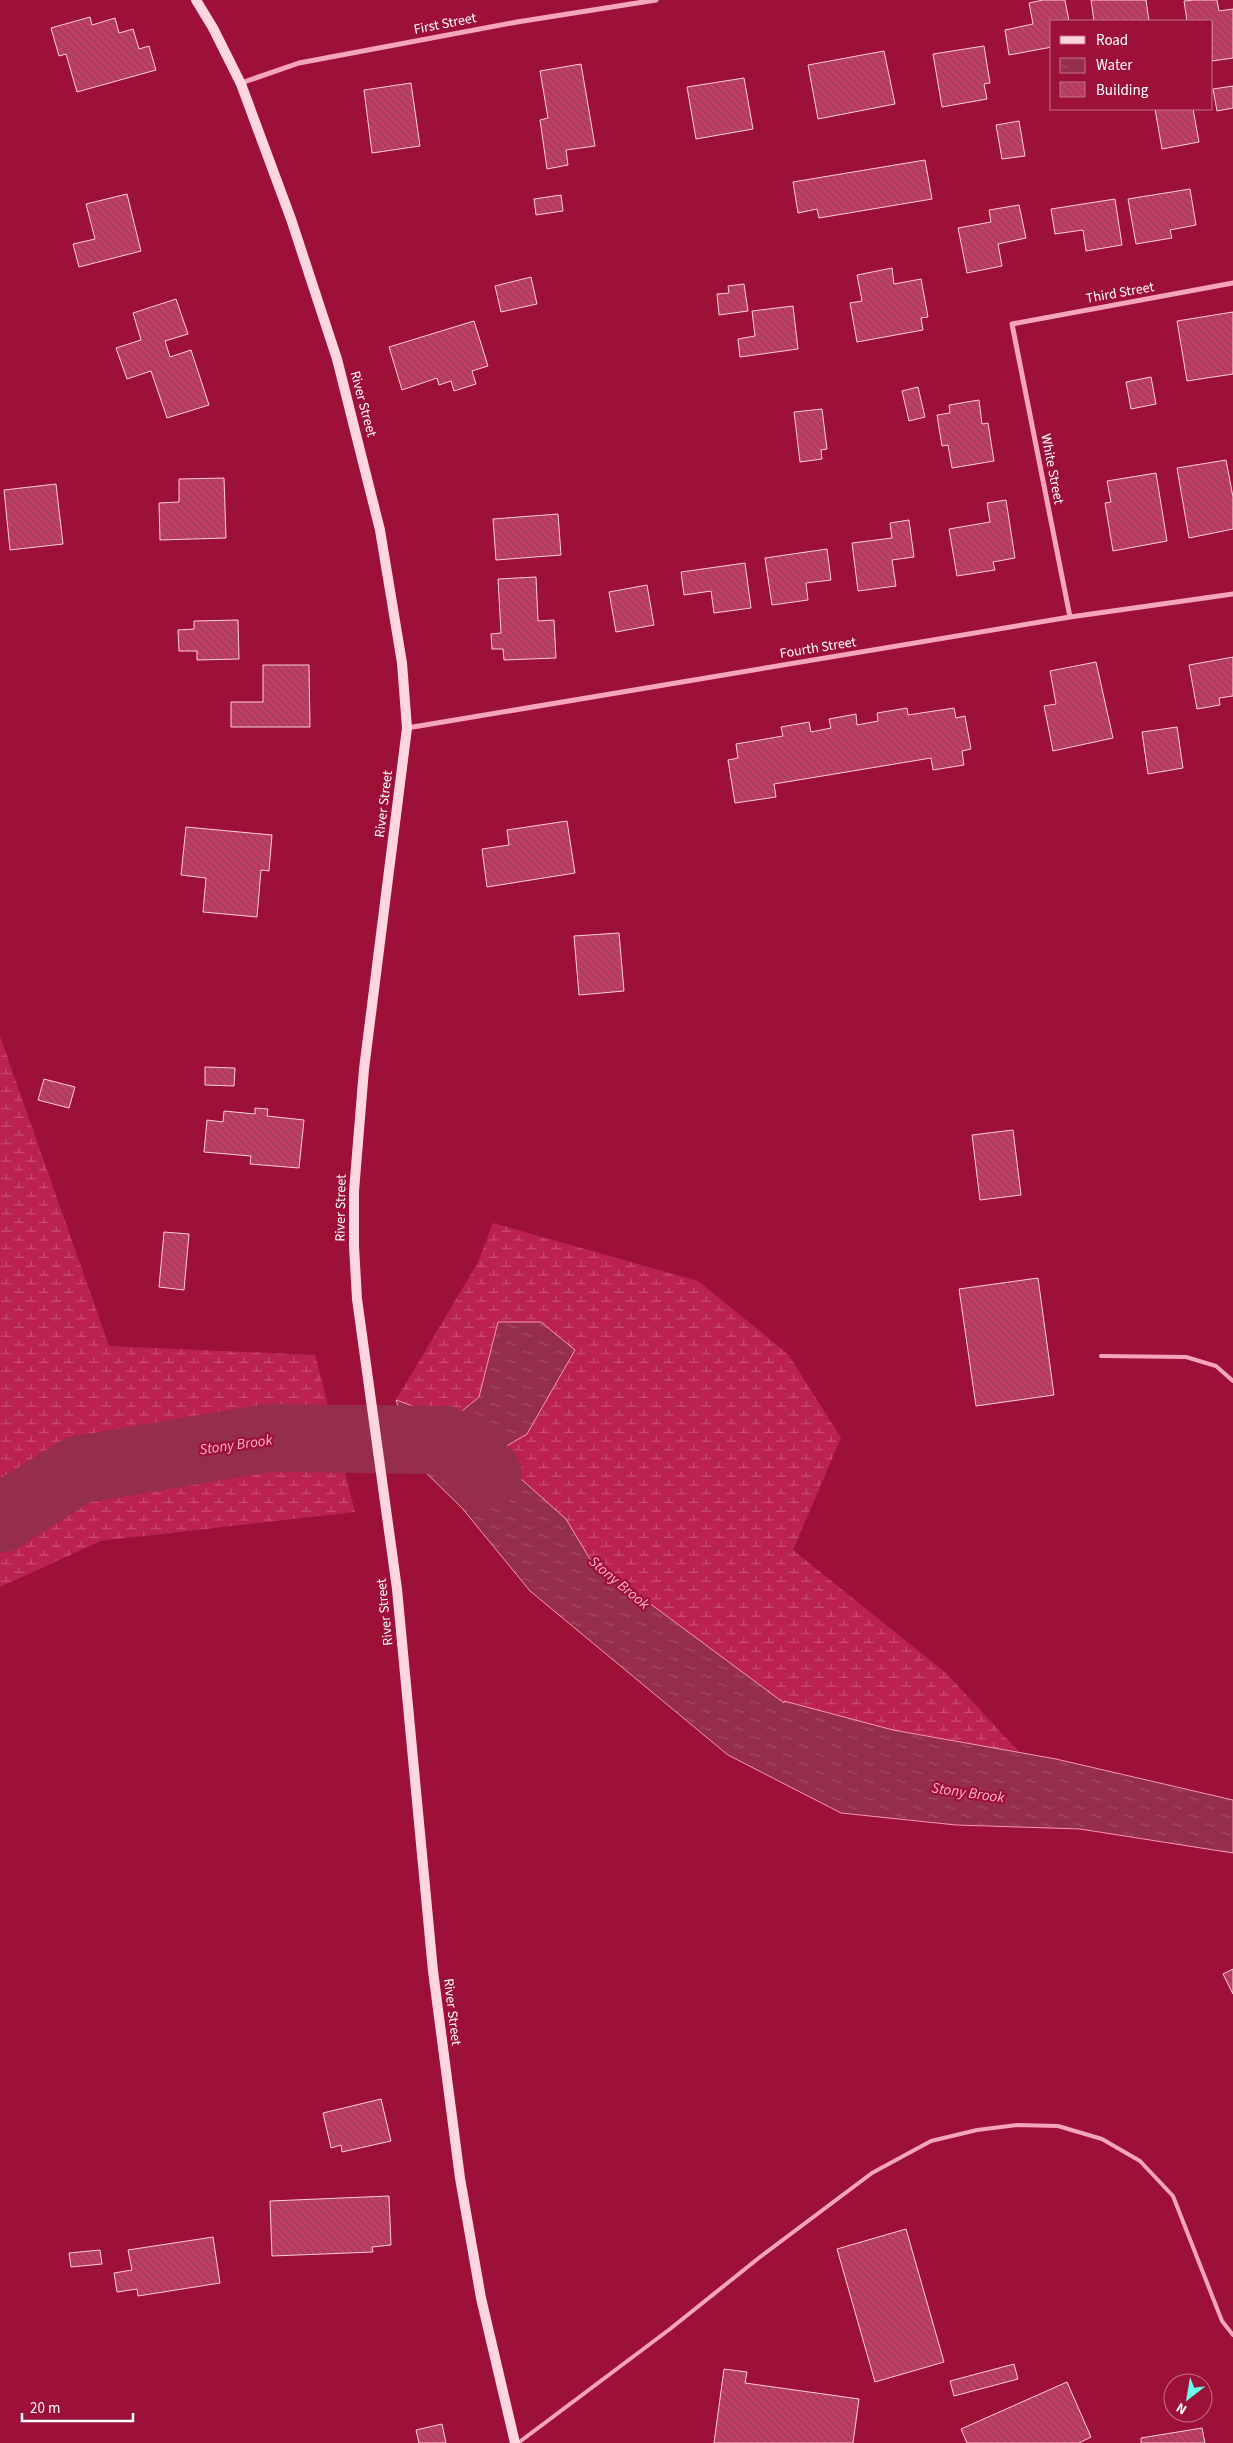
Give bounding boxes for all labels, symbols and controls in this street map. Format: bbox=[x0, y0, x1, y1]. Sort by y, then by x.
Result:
street label: First Street bbox=[412, 8, 478, 40]
legend bbox=[1050, 20, 1213, 110]
text: Road bbox=[1096, 30, 1128, 51]
text: Water bbox=[1096, 55, 1133, 76]
text: Building bbox=[1096, 80, 1149, 101]
street label: Third Street bbox=[1084, 277, 1156, 309]
street label: River Street bbox=[345, 369, 381, 439]
street label: White Street bbox=[1035, 432, 1069, 506]
street label: Fourth Street bbox=[778, 632, 858, 664]
street label: River Street bbox=[370, 769, 398, 839]
street label: River Street bbox=[330, 1174, 352, 1242]
water label: Stony Brook bbox=[198, 1429, 275, 1461]
water label: Stony Brook bbox=[584, 1551, 655, 1615]
street label: River Street bbox=[371, 1577, 398, 1647]
water label: Stony Brook bbox=[930, 1777, 1007, 1809]
street label: River Street bbox=[438, 1977, 466, 2047]
north arrow bbox=[1163, 2373, 1213, 2423]
scale bar bbox=[22, 2390, 134, 2422]
text: N bbox=[1173, 2397, 1191, 2419]
text: 20 m bbox=[30, 2398, 60, 2419]

